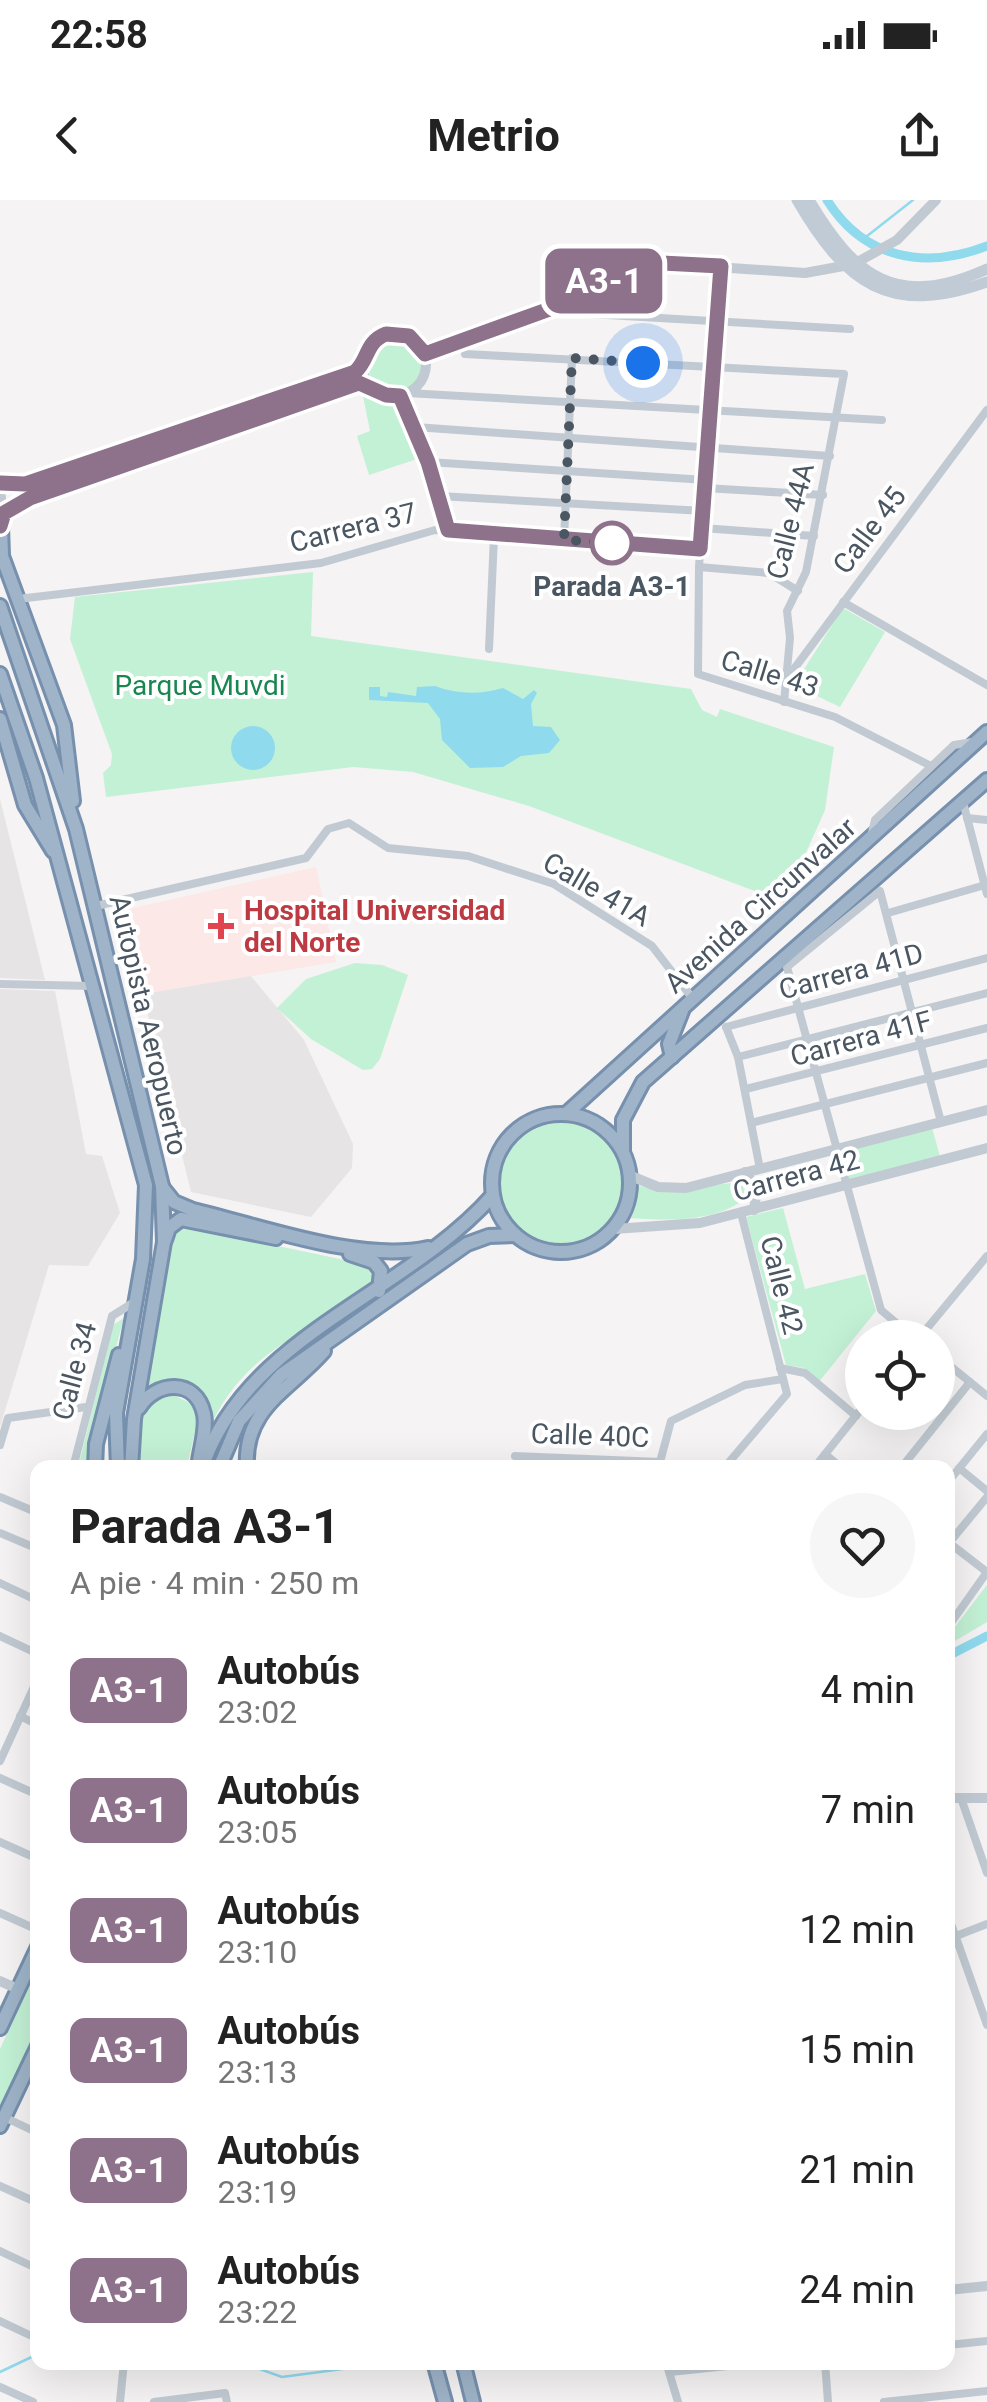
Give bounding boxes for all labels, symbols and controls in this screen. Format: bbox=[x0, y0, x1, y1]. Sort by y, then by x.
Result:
text: 22:58 bbox=[50, 13, 148, 57]
icon: back bbox=[40, 108, 95, 163]
icon: share bbox=[892, 108, 947, 163]
text: Metrio bbox=[427, 109, 560, 162]
line badge: A3-1 bbox=[534, 248, 674, 314]
text: A3-1 bbox=[565, 261, 643, 302]
your location bbox=[618, 338, 668, 388]
street label: Calle 44A bbox=[760, 460, 821, 583]
street label: Calle 45 bbox=[826, 480, 913, 580]
street label: Carrera 37 bbox=[286, 496, 420, 559]
marker: Parada A3-1 bbox=[591, 522, 633, 564]
place label: Parada A3-1 bbox=[533, 570, 691, 603]
street label: Calle 43 bbox=[717, 643, 823, 704]
park label: Parque Muvdi bbox=[115, 669, 285, 702]
street label: Avenida Circunvalar bbox=[658, 810, 863, 1000]
street label: Calle 41A bbox=[537, 845, 656, 933]
street label: Autopista Aeropuerto bbox=[103, 892, 195, 1158]
place label: Hospital Universidad del Norte bbox=[244, 894, 505, 959]
marker: Hospital Universidad del Norte bbox=[208, 913, 234, 939]
street label: Carrera 41D bbox=[775, 936, 927, 1007]
street label: Carrera 41F bbox=[787, 1004, 935, 1073]
street label: Carrera 42 bbox=[729, 1143, 863, 1208]
street label: Calle 42 bbox=[753, 1232, 810, 1338]
street label: Calle 34 bbox=[46, 1318, 103, 1424]
map controls bbox=[845, 1320, 955, 1430]
button: locate bbox=[845, 1320, 955, 1430]
street label: Calle 40C bbox=[530, 1417, 650, 1454]
button: heart bbox=[810, 1493, 915, 1598]
text: Parada A3-1 bbox=[70, 1498, 340, 1555]
text: A pie · 4 min · 250 m bbox=[70, 1564, 359, 1602]
text: Autobús bbox=[217, 1649, 360, 1693]
text: 4 min bbox=[821, 1668, 915, 1712]
text: A3-1 bbox=[90, 1670, 167, 1711]
text: 23:02 bbox=[217, 1693, 297, 1731]
text: Autobús bbox=[217, 1769, 360, 1813]
text: 7 min bbox=[821, 1788, 915, 1832]
text: A3-1 bbox=[90, 1790, 167, 1831]
text: 23:05 bbox=[217, 1813, 297, 1851]
text: Autobús bbox=[217, 1889, 360, 1933]
text: 12 min bbox=[799, 1908, 915, 1952]
text: A3-1 bbox=[90, 1910, 167, 1951]
text: 23:10 bbox=[217, 1933, 297, 1971]
text: Autobús bbox=[217, 2009, 360, 2053]
text: 15 min bbox=[799, 2028, 915, 2072]
text: A3-1 bbox=[90, 2030, 167, 2071]
text: 23:13 bbox=[217, 2053, 297, 2091]
text: Autobús bbox=[217, 2129, 360, 2173]
text: 21 min bbox=[799, 2148, 915, 2192]
text: A3-1 bbox=[90, 2150, 167, 2191]
text: 23:19 bbox=[217, 2173, 297, 2211]
text: Autobús bbox=[217, 2249, 360, 2293]
text: 24 min bbox=[799, 2268, 915, 2312]
text: A3-1 bbox=[90, 2270, 167, 2311]
text: 23:22 bbox=[217, 2293, 297, 2331]

